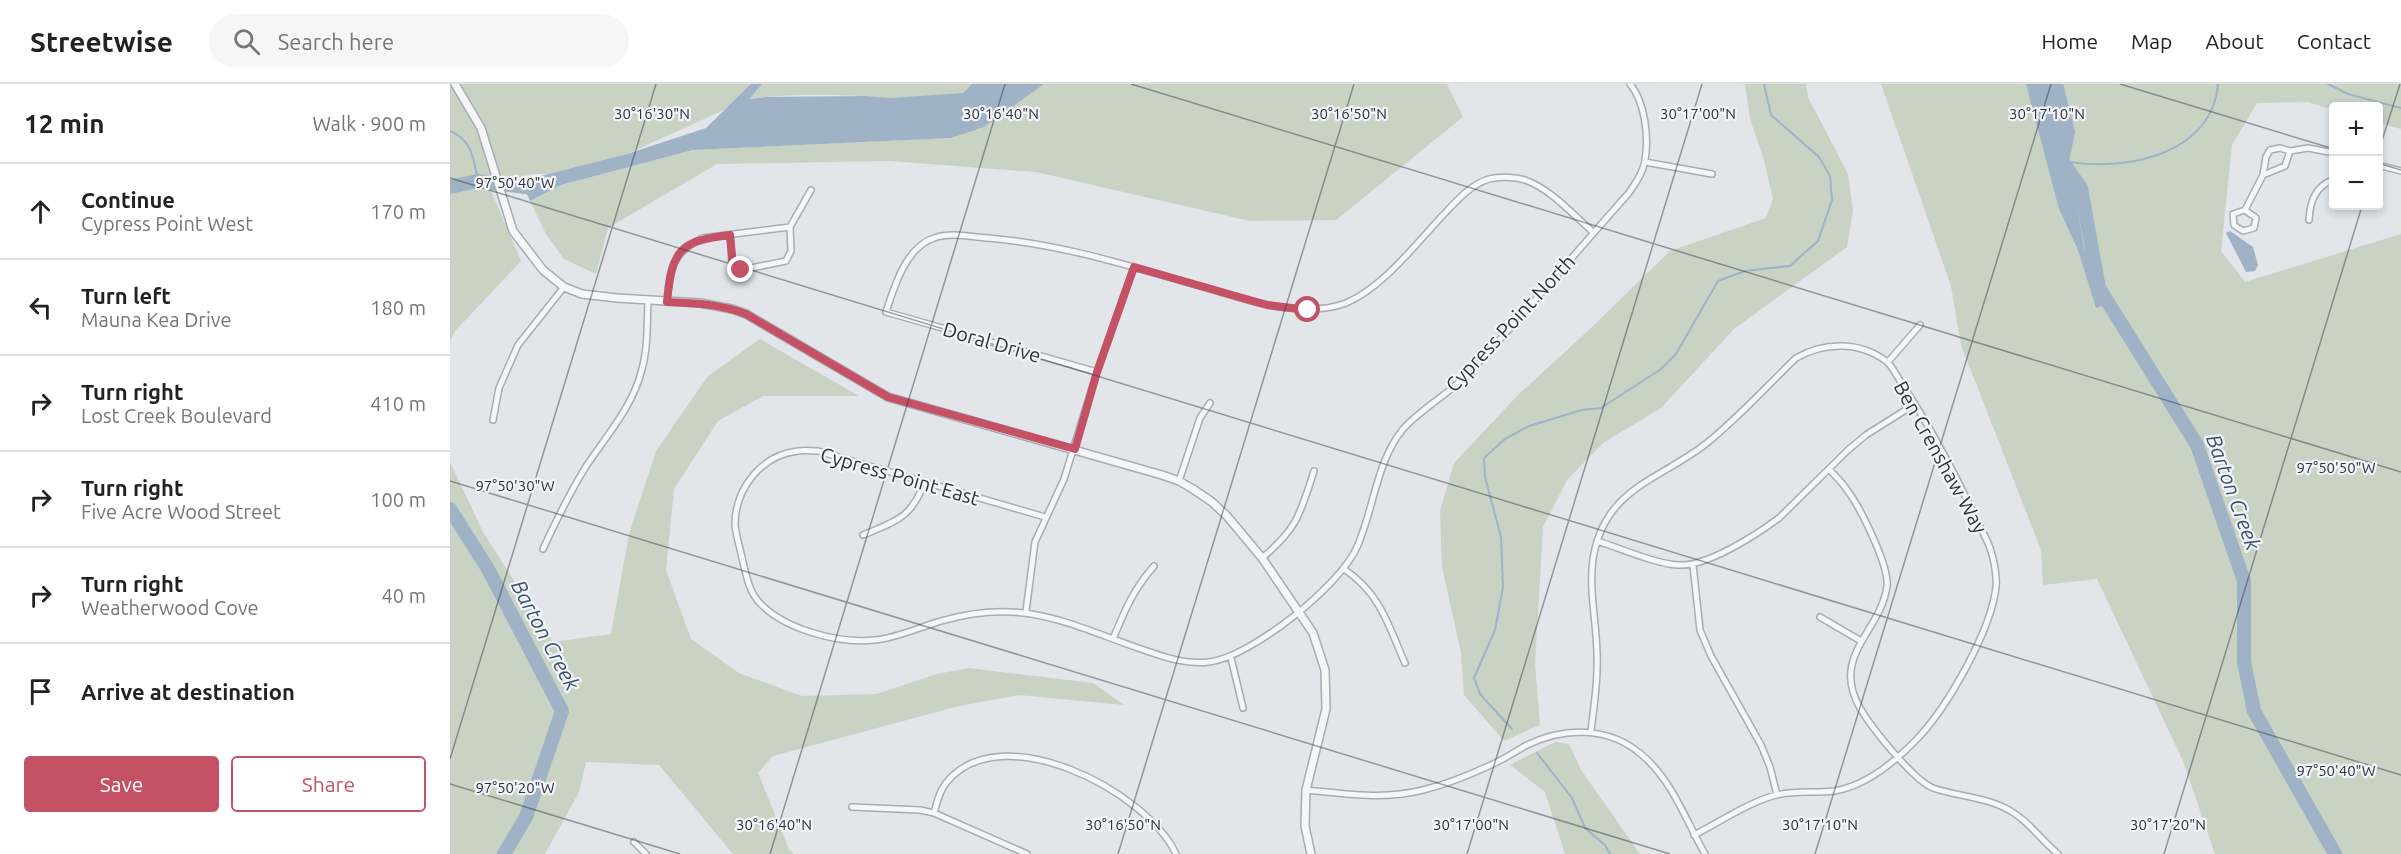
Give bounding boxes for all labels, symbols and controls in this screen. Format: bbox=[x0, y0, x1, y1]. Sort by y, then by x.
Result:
search box bbox=[209, 14, 629, 68]
icon: search bbox=[230, 25, 263, 58]
text: Streetwise bbox=[30, 26, 173, 57]
text: Search here bbox=[278, 29, 394, 54]
text: Home bbox=[2041, 29, 2098, 53]
text: Map bbox=[2131, 29, 2172, 53]
text: About bbox=[2205, 29, 2264, 53]
text: Contact bbox=[2297, 29, 2371, 53]
map controls bbox=[2329, 102, 2383, 210]
button: + bbox=[2329, 102, 2383, 156]
text: 30°16'30"N bbox=[614, 105, 690, 122]
text: 30°16'40"N bbox=[963, 105, 1039, 122]
text: 30°16'50"N bbox=[1311, 105, 1387, 122]
text: 30°17'00"N bbox=[1660, 105, 1736, 122]
text: 30°17'10"N bbox=[2009, 105, 2085, 122]
text: 12 min bbox=[24, 109, 104, 138]
text: Walk · 900 m bbox=[313, 112, 426, 135]
button: − bbox=[2329, 156, 2383, 210]
text: 97°50'40"W bbox=[475, 174, 555, 191]
text: Continue bbox=[81, 187, 175, 212]
icon: ahead bbox=[24, 195, 57, 228]
text: 170 m bbox=[370, 200, 426, 223]
text: Cypress Point West bbox=[81, 212, 253, 235]
street label: Cypress Point North bbox=[1441, 250, 1579, 396]
route end bbox=[727, 256, 753, 282]
text: Turn left bbox=[81, 283, 171, 308]
icon: left bbox=[24, 291, 57, 324]
text: 180 m bbox=[370, 296, 426, 319]
route start bbox=[1294, 296, 1320, 322]
text: Mauna Kea Drive bbox=[81, 308, 231, 331]
street label: Doral Drive bbox=[940, 317, 1044, 367]
street label: Ben Crenshaw Way bbox=[1890, 377, 1993, 537]
text: Turn right bbox=[81, 379, 183, 404]
icon: right bbox=[24, 387, 57, 420]
text: 410 m bbox=[370, 392, 426, 415]
text: Lost Creek Boulevard bbox=[81, 404, 272, 427]
water label: Barton Creek bbox=[2202, 431, 2266, 553]
street label: Cypress Point East bbox=[818, 442, 982, 510]
text: 97°50'50"W bbox=[2296, 459, 2376, 476]
text: Turn right bbox=[81, 475, 183, 500]
text: 97°50'30"W bbox=[475, 477, 555, 494]
icon: right bbox=[24, 483, 57, 516]
text: 100 m bbox=[370, 488, 426, 511]
text: Five Acre Wood Street bbox=[81, 500, 281, 523]
text: Turn right bbox=[81, 571, 183, 596]
water label: Barton Creek bbox=[507, 576, 585, 694]
icon: right bbox=[24, 579, 57, 612]
text: 40 m bbox=[382, 584, 426, 607]
text: Weatherwood Cove bbox=[81, 596, 259, 619]
icon: arrive bbox=[24, 675, 57, 708]
text: Arrive at destination bbox=[81, 679, 295, 704]
button: Save bbox=[24, 756, 219, 812]
button: Share bbox=[231, 756, 426, 812]
text: 97°50'40"W bbox=[2296, 762, 2376, 779]
text: 97°50'20"W bbox=[475, 779, 555, 796]
text: 30°16'40"N bbox=[736, 816, 812, 833]
text: 30°16'50"N bbox=[1085, 816, 1161, 833]
text: 30°17'00"N bbox=[1433, 816, 1509, 833]
text: 30°17'10"N bbox=[1782, 816, 1858, 833]
text: 30°17'20"N bbox=[2130, 816, 2206, 833]

